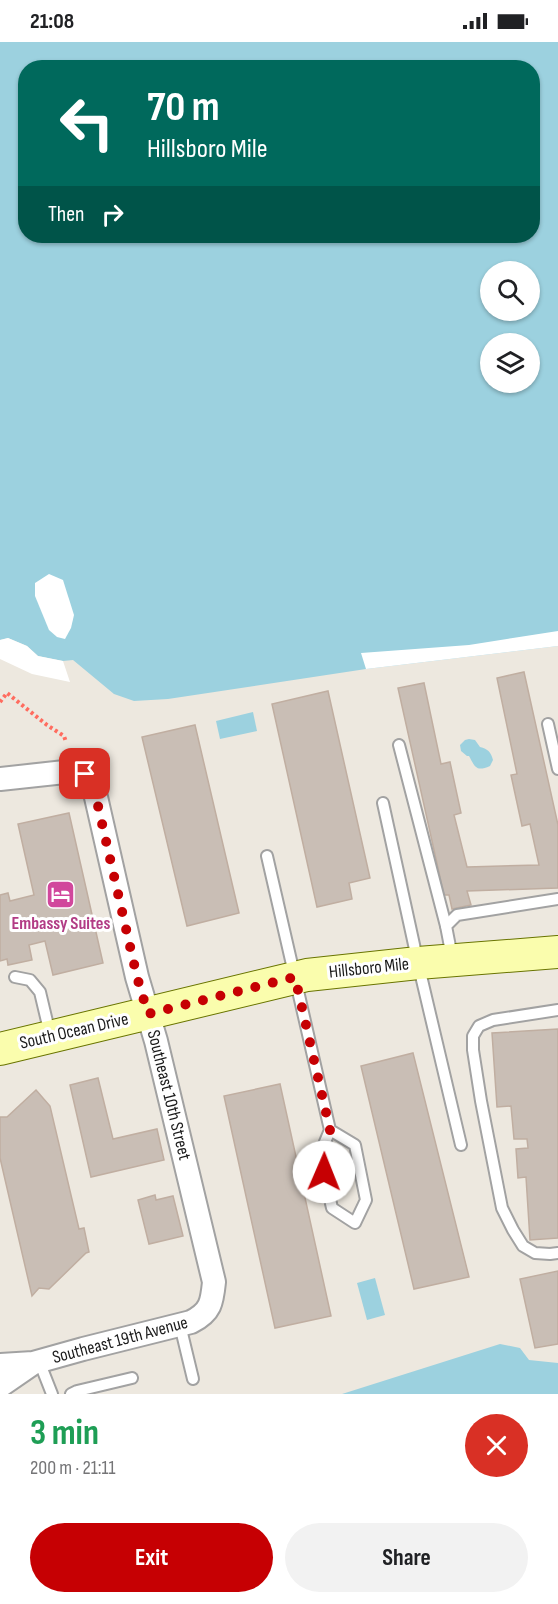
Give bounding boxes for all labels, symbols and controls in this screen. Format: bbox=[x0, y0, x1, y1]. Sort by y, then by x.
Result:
text: 21:08 bbox=[30, 8, 74, 35]
text: 70 m bbox=[147, 82, 220, 133]
icon: left bbox=[48, 84, 126, 162]
text: Hillsboro Mile bbox=[147, 133, 268, 165]
icon: right bbox=[96, 198, 129, 231]
text: Then bbox=[48, 201, 84, 228]
map controls bbox=[480, 261, 540, 393]
button: search bbox=[480, 261, 540, 321]
button: layers bbox=[480, 333, 540, 393]
pin bbox=[59, 748, 110, 799]
icon: arrive bbox=[68, 757, 101, 790]
hotel icon: Embassy Suites bbox=[45, 878, 77, 910]
place label: Embassy Suites bbox=[12, 913, 111, 934]
street label: Hillsboro Mile bbox=[328, 953, 410, 983]
street label: South Ocean Drive bbox=[18, 1008, 130, 1054]
street label: Southeast 10th Street bbox=[143, 1028, 195, 1163]
position arrow bbox=[292, 1140, 356, 1204]
street label: Southeast 19th Avenue bbox=[50, 1312, 190, 1368]
text: 3 min bbox=[30, 1412, 99, 1455]
button: close bbox=[465, 1414, 528, 1477]
text: 200 m · 21:11 bbox=[30, 1456, 116, 1480]
button: Exit bbox=[30, 1523, 273, 1592]
button: Share bbox=[285, 1523, 528, 1592]

